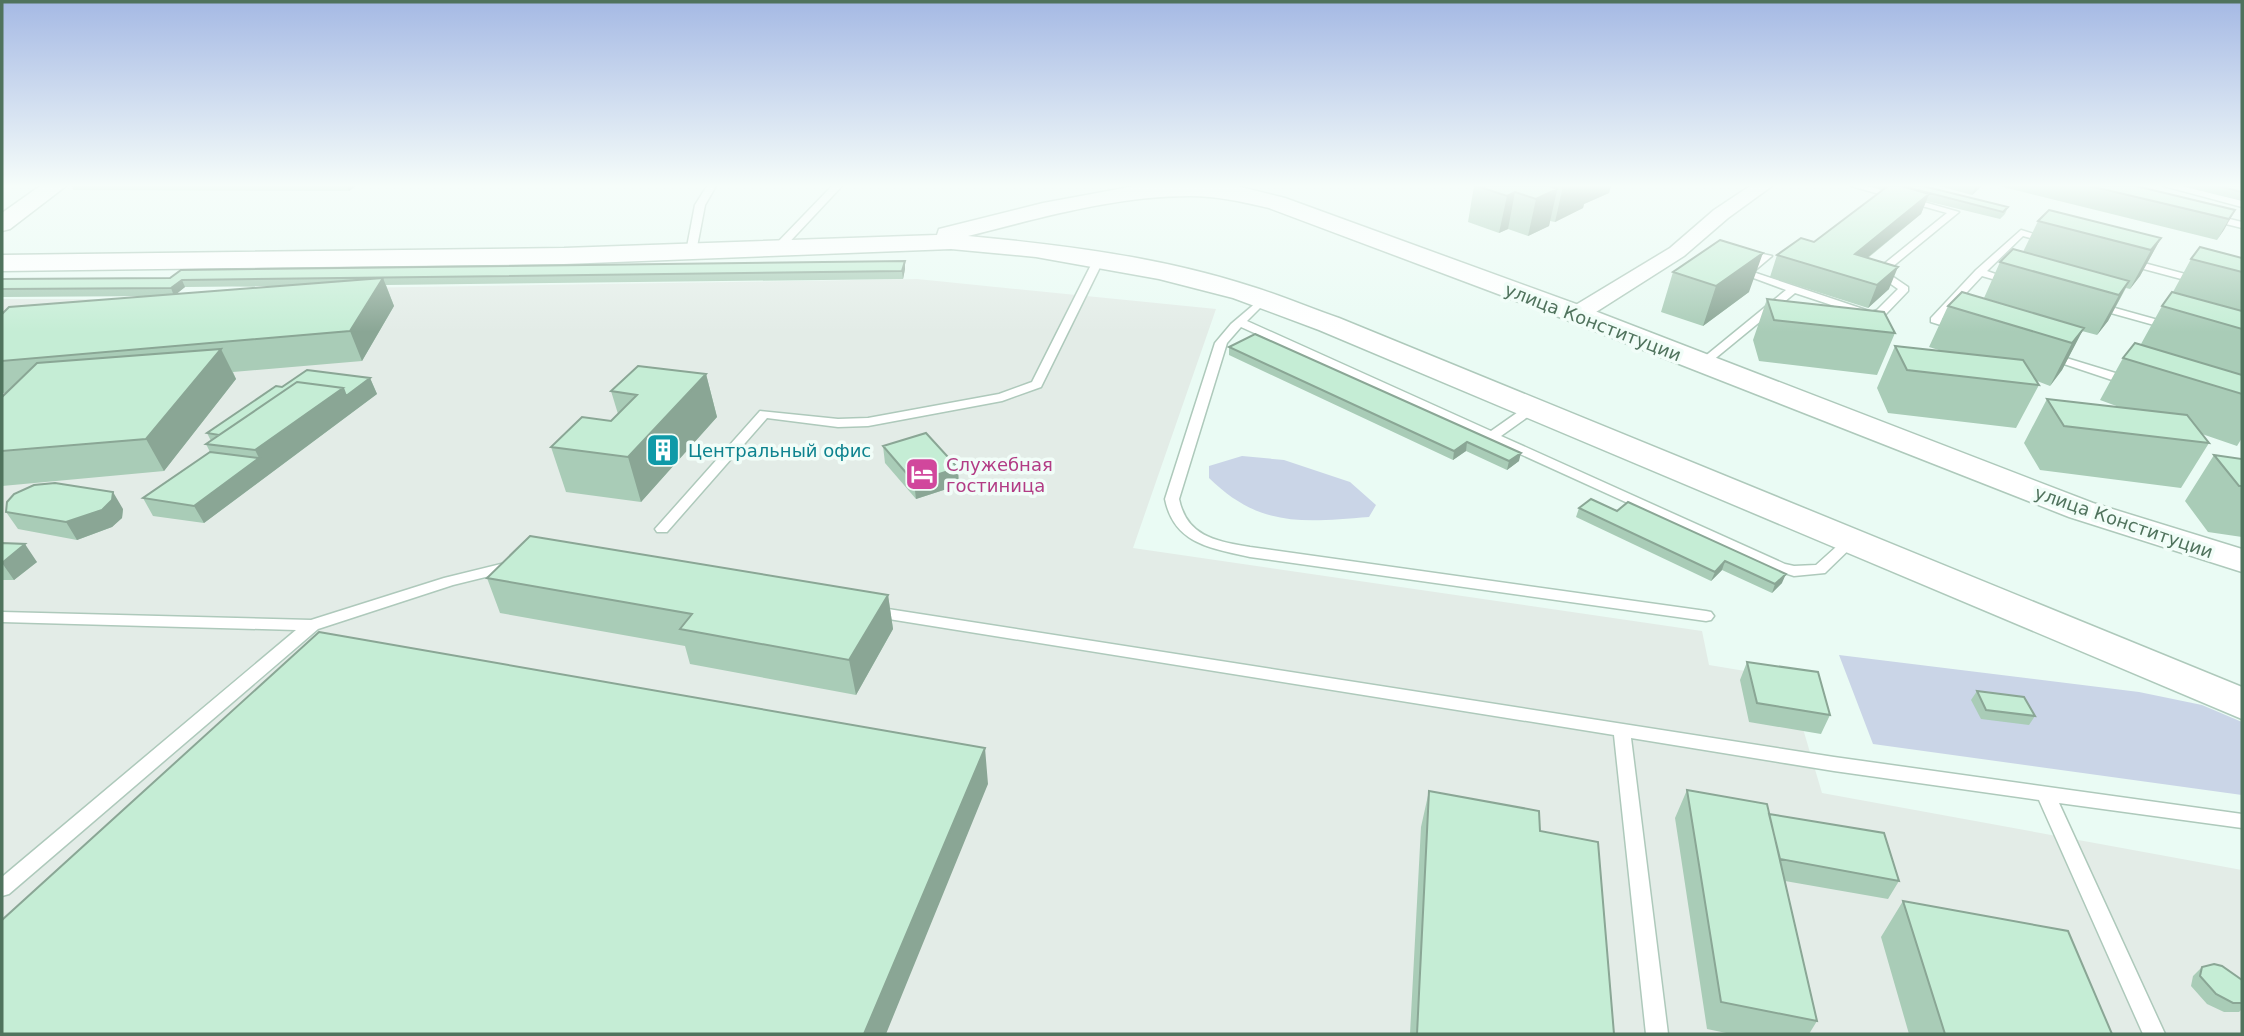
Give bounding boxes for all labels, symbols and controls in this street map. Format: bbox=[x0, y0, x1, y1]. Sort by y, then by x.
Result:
street label: улица Конституции bbox=[1502, 279, 1684, 365]
building icon: Центральный офис bbox=[644, 431, 682, 469]
place label: Центральный офис bbox=[688, 440, 871, 461]
place label: Служебная гостиница bbox=[946, 454, 1053, 496]
hotel icon: Служебная гостиница bbox=[903, 455, 941, 493]
street label: улица Конституции bbox=[2032, 482, 2216, 562]

